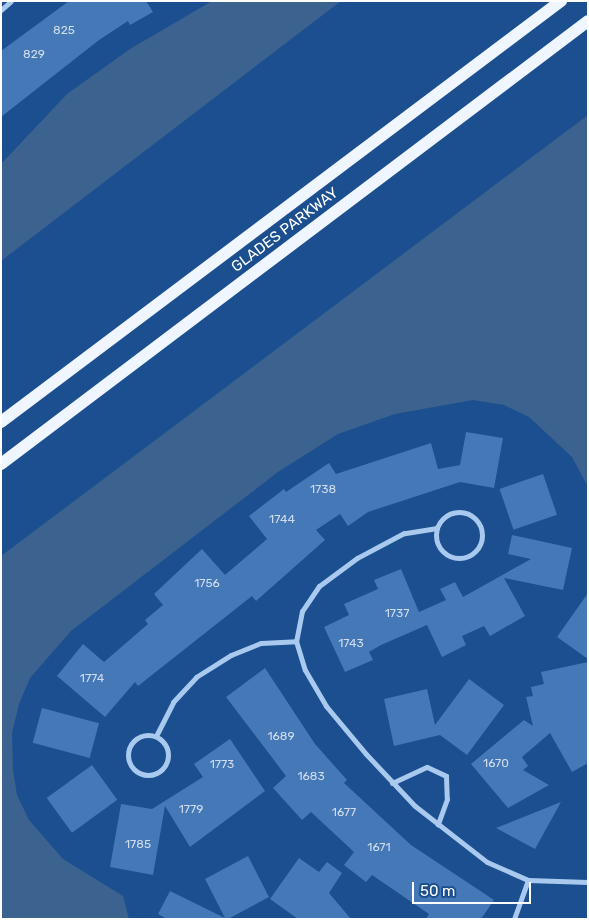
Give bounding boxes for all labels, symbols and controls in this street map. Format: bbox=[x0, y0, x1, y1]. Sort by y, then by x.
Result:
house number: 825 bbox=[53, 24, 75, 38]
house number: 829 bbox=[23, 48, 45, 62]
street label: GLADES PARKWAY bbox=[228, 184, 342, 276]
house number: 1738 bbox=[310, 483, 336, 497]
house number: 1744 bbox=[269, 513, 295, 527]
house number: 1756 bbox=[194, 577, 220, 591]
house number: 1737 bbox=[385, 607, 409, 621]
house number: 1743 bbox=[338, 637, 364, 651]
house number: 1774 bbox=[80, 672, 104, 686]
house number: 1689 bbox=[267, 730, 295, 744]
house number: 1670 bbox=[483, 757, 509, 771]
house number: 1773 bbox=[210, 758, 234, 772]
house number: 1683 bbox=[297, 770, 325, 784]
house number: 1779 bbox=[179, 803, 203, 817]
house number: 1677 bbox=[332, 806, 356, 820]
house number: 1785 bbox=[125, 838, 151, 852]
house number: 1671 bbox=[367, 841, 391, 855]
scale bar bbox=[414, 872, 533, 904]
text: 50 m bbox=[420, 882, 455, 900]

